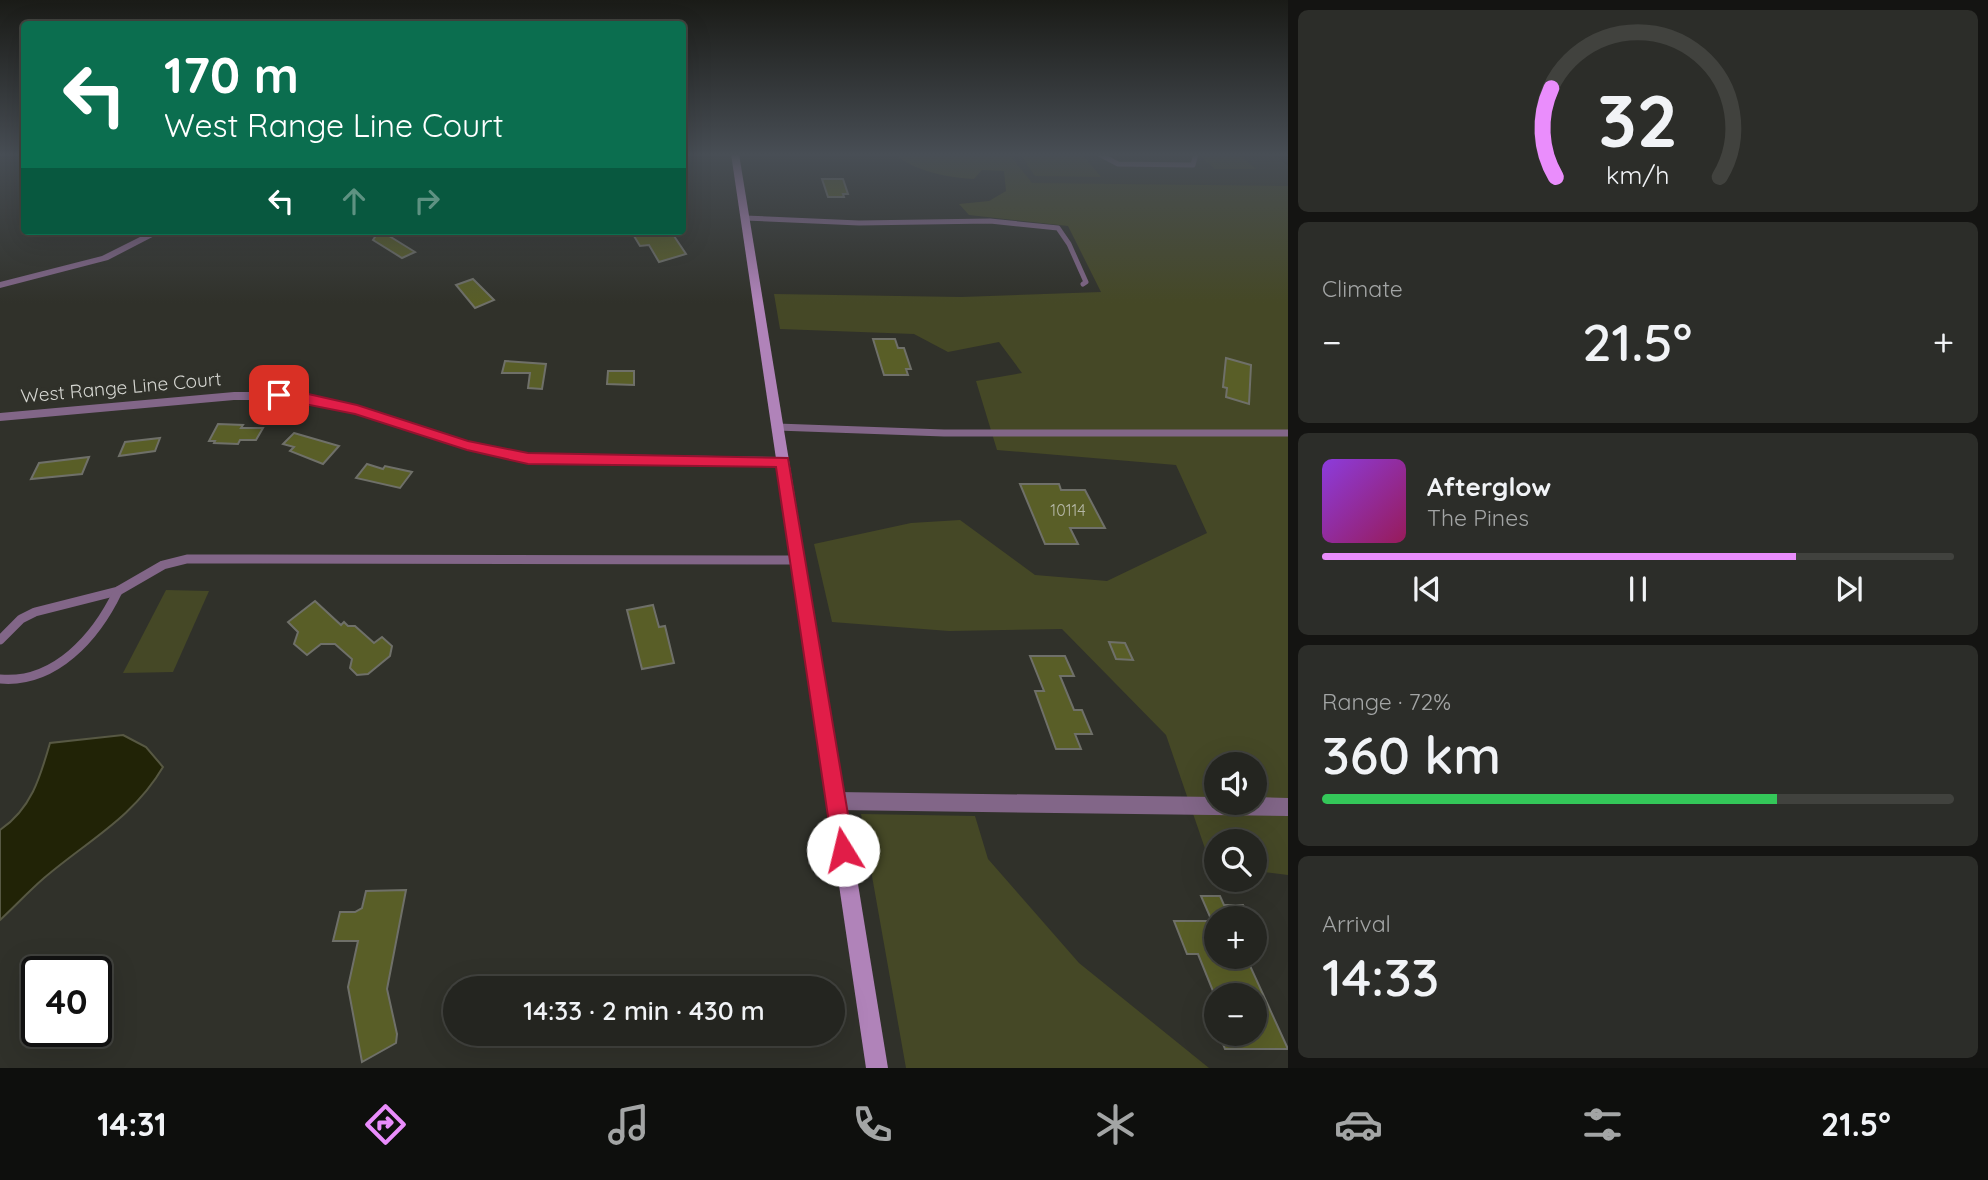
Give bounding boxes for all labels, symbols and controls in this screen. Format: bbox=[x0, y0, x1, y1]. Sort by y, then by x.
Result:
text: 170 m bbox=[164, 44, 299, 105]
icon: left bbox=[49, 49, 140, 140]
text: 32 bbox=[1598, 74, 1678, 165]
text: West Range Line Court bbox=[164, 105, 504, 145]
text: km/h bbox=[1606, 159, 1670, 190]
icon: left bbox=[262, 182, 300, 220]
icon: ahead bbox=[335, 182, 373, 220]
icon: right bbox=[408, 182, 446, 220]
text: Climate bbox=[1322, 274, 1403, 303]
text: 21.5° bbox=[1582, 309, 1692, 374]
text: − bbox=[1322, 318, 1342, 366]
text: + bbox=[1933, 318, 1954, 366]
pin bbox=[249, 365, 309, 425]
street label: West Range Line Court bbox=[20, 366, 222, 408]
icon: arrive bbox=[260, 376, 298, 414]
text: Afterglow bbox=[1427, 470, 1551, 503]
house number: 10114 bbox=[1050, 500, 1086, 520]
text: The Pines bbox=[1427, 503, 1529, 532]
icon: previous bbox=[1408, 570, 1446, 608]
icon: pause bbox=[1619, 570, 1657, 608]
icon: next bbox=[1830, 570, 1868, 608]
text: Range · 72% bbox=[1322, 687, 1451, 716]
text: 360 km bbox=[1322, 722, 1501, 787]
map controls bbox=[1204, 752, 1267, 1046]
button: sound bbox=[1204, 752, 1267, 815]
position arrow bbox=[806, 813, 880, 887]
button: search bbox=[1204, 829, 1267, 892]
button: + bbox=[1204, 906, 1267, 969]
text: Arrival bbox=[1322, 909, 1391, 938]
text: 14:33 bbox=[1322, 944, 1439, 1009]
speed limit sign: 40 bbox=[21, 956, 112, 1047]
button: − bbox=[1204, 983, 1267, 1046]
text: 14:33 · 2 min · 430 m bbox=[523, 994, 765, 1027]
icon: directions bbox=[361, 1100, 410, 1149]
icon: music bbox=[604, 1100, 653, 1149]
icon: phone bbox=[848, 1100, 897, 1149]
icon: climate bbox=[1091, 1100, 1140, 1149]
icon: car bbox=[1334, 1100, 1383, 1149]
icon: filters bbox=[1578, 1100, 1627, 1149]
text: 14:31 bbox=[97, 1104, 167, 1144]
text: 21.5° bbox=[1821, 1104, 1891, 1144]

